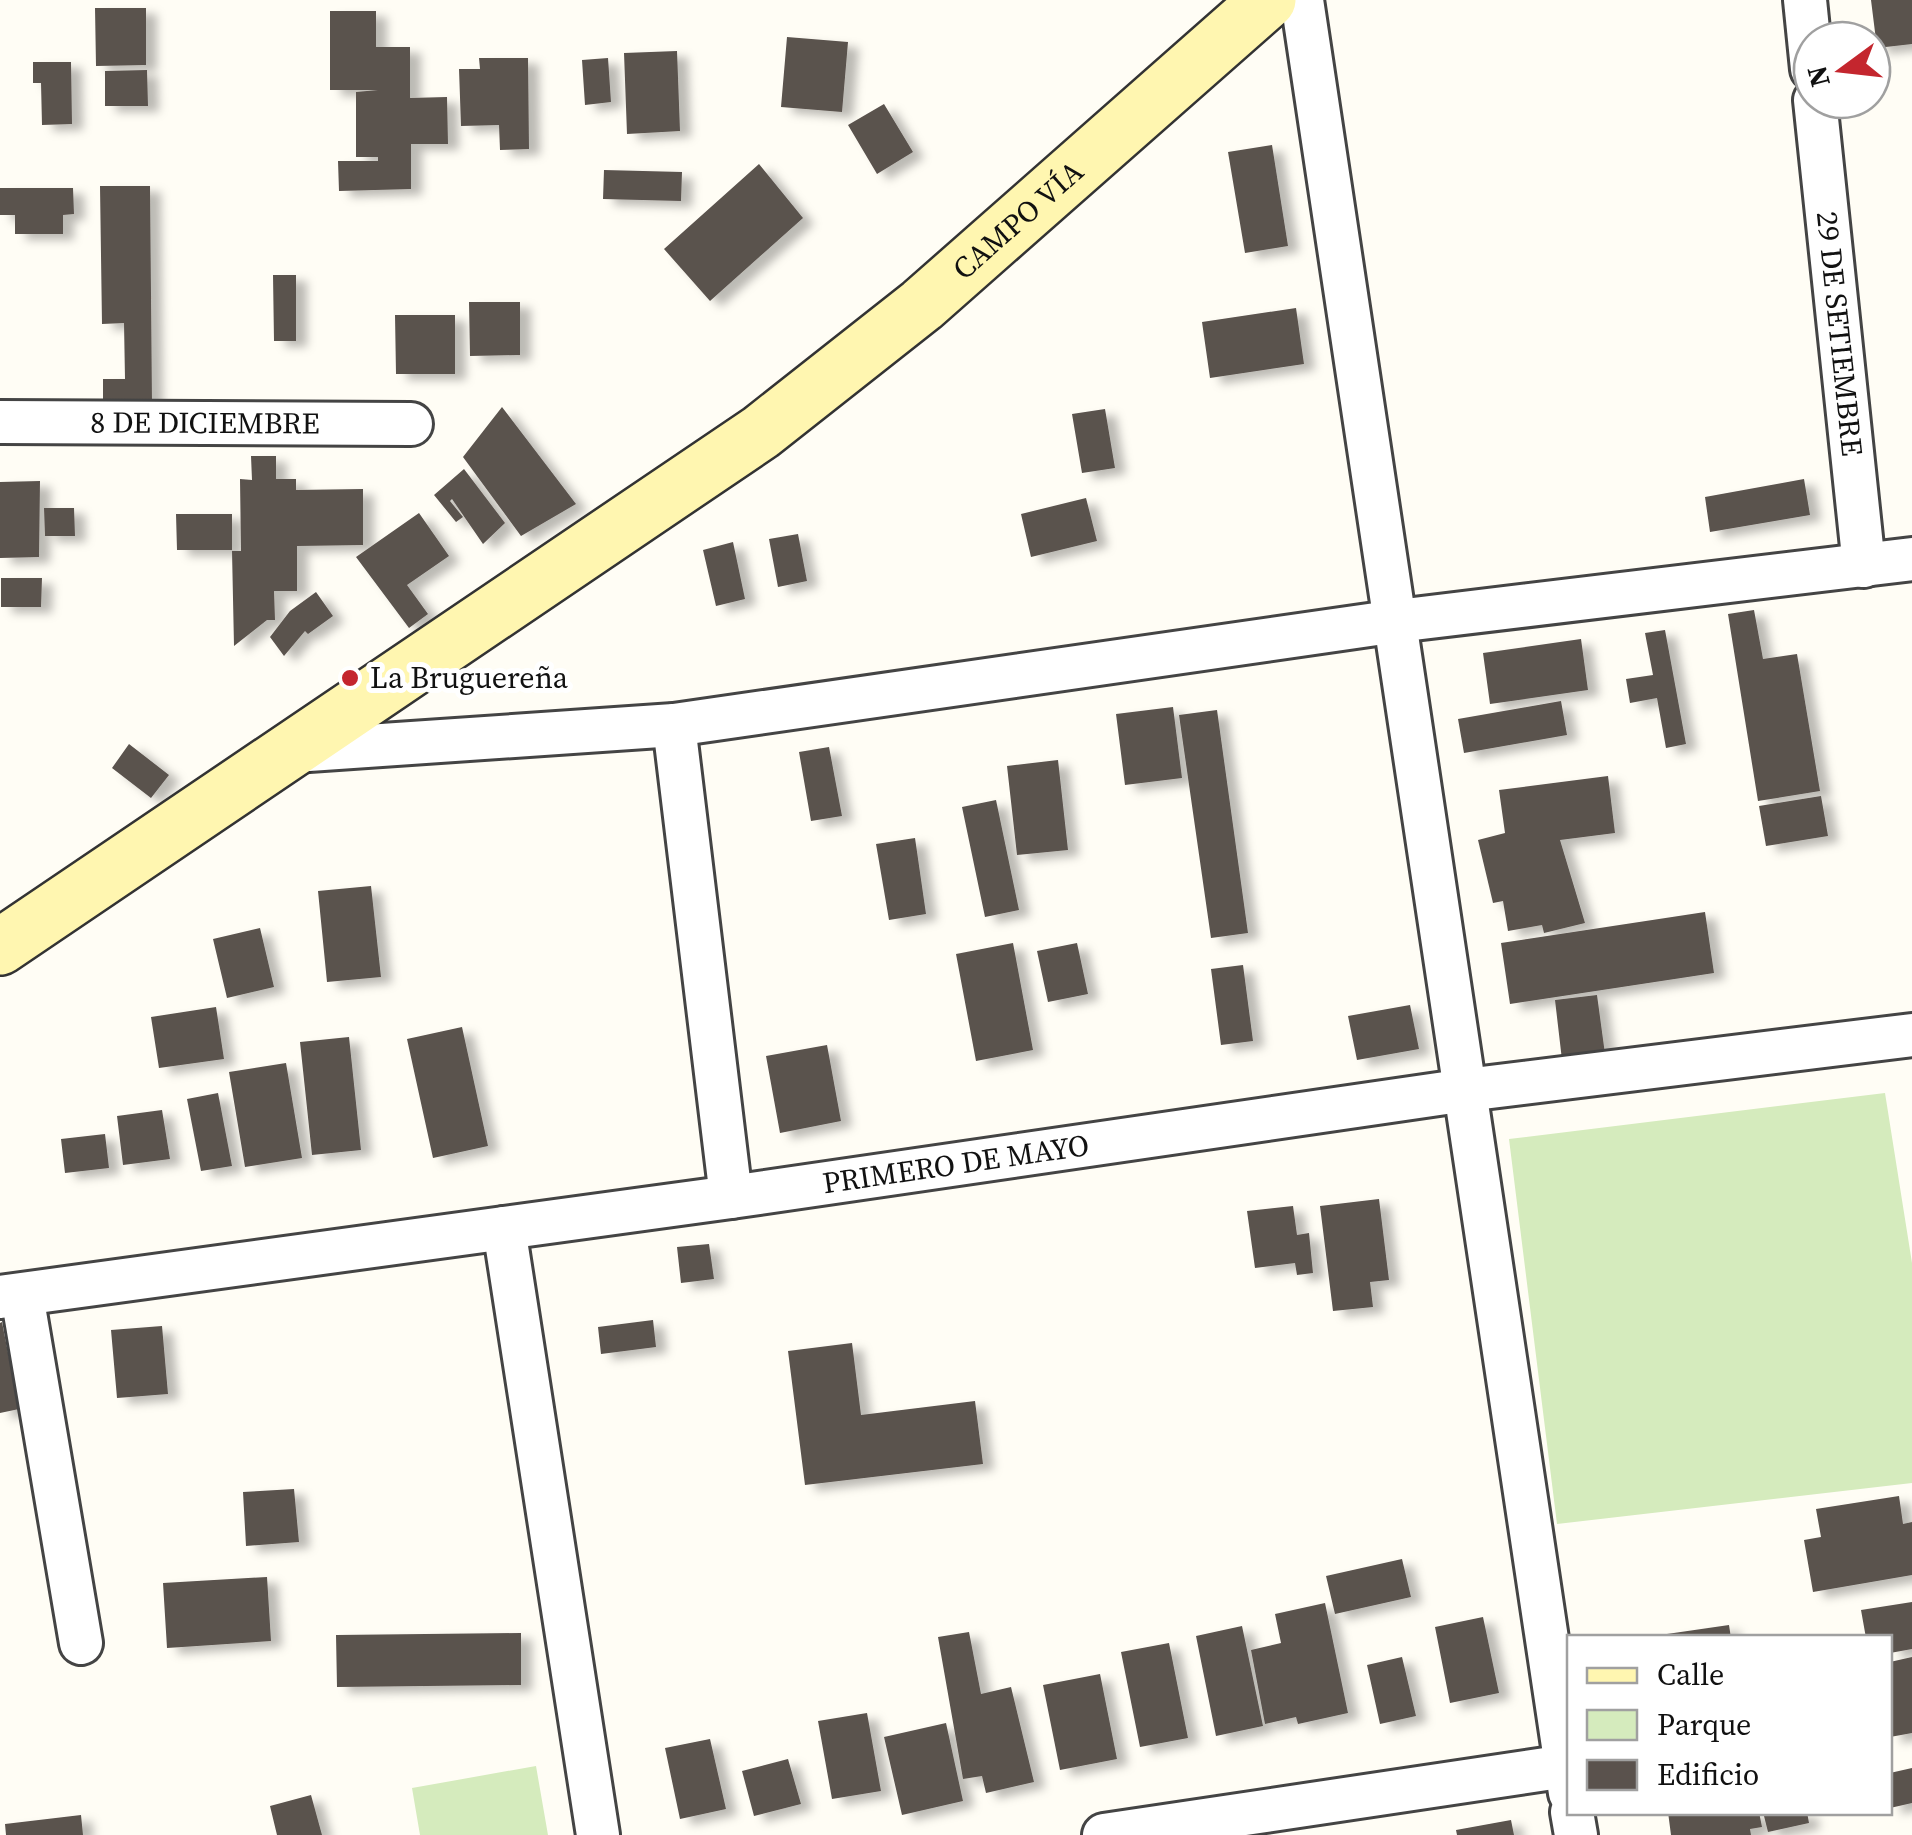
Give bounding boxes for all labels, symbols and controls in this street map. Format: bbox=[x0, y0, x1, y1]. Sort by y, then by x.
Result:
north arrow bbox=[1792, 20, 1892, 120]
text: N bbox=[1797, 62, 1839, 91]
street label: CAMPO VÍA bbox=[943, 151, 1092, 289]
street label: 29 DE SETIEMBRE bbox=[1807, 209, 1873, 458]
street label: 8 DE DICIEMBRE bbox=[90, 401, 320, 444]
place label: La Bruguereña bbox=[370, 657, 569, 698]
marker: La Bruguereña bbox=[339, 667, 361, 689]
street label: PRIMERO DE MAYO bbox=[820, 1124, 1092, 1203]
legend bbox=[1567, 1635, 1892, 1815]
text: Calle bbox=[1657, 1654, 1724, 1695]
text: Parque bbox=[1657, 1704, 1751, 1745]
text: Edificio bbox=[1657, 1754, 1759, 1795]

